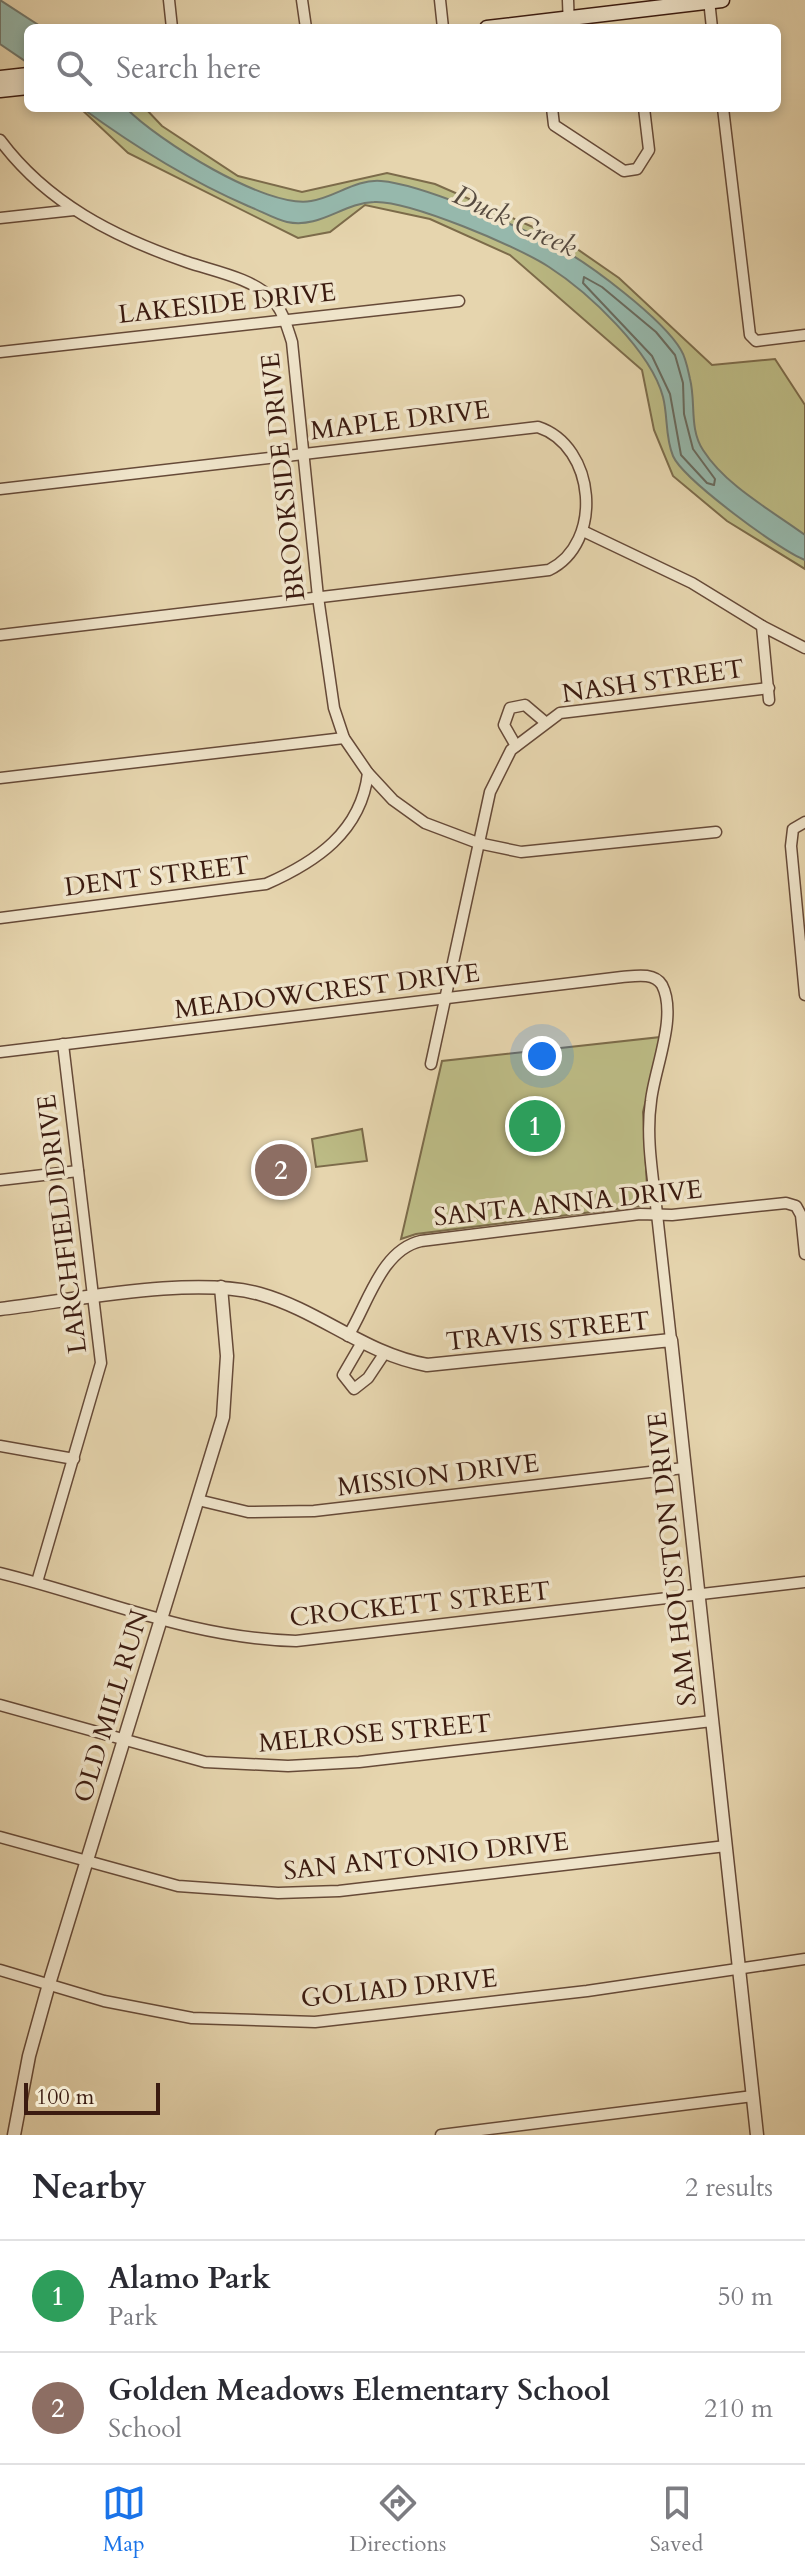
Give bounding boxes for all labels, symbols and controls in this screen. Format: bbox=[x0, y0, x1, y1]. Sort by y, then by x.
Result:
search box bbox=[24, 24, 781, 112]
icon: search bbox=[52, 46, 96, 90]
text: Search here bbox=[116, 48, 261, 89]
water label: Duck Creek bbox=[447, 176, 583, 266]
street label: LAKESIDE DRIVE bbox=[116, 274, 338, 332]
street label: BROOKSIDE DRIVE bbox=[253, 351, 313, 603]
street label: MAPLE DRIVE bbox=[308, 392, 492, 448]
street label: NASH STREET bbox=[560, 651, 746, 711]
street label: DENT STREET bbox=[62, 847, 252, 905]
street label: MEADOWCREST DRIVE bbox=[172, 955, 482, 1027]
your location bbox=[522, 1036, 562, 1076]
street label: LARCHFIELD DRIVE bbox=[29, 1093, 95, 1355]
pin: 1 bbox=[509, 1096, 561, 1156]
pin: 2 bbox=[255, 1140, 307, 1200]
street label: SANTA ANNA DRIVE bbox=[432, 1171, 704, 1235]
street label: TRAVIS STREET bbox=[444, 1303, 652, 1359]
street label: SAM HOUSTON DRIVE bbox=[639, 1410, 705, 1708]
street label: MISSION DRIVE bbox=[335, 1445, 541, 1505]
street label: CROCKETT STREET bbox=[288, 1573, 552, 1635]
street label: OLD MILL RUN bbox=[65, 1605, 157, 1807]
street label: MELROSE STREET bbox=[257, 1705, 493, 1761]
street label: SAN ANTONIO DRIVE bbox=[282, 1824, 570, 1888]
street label: GOLIAD DRIVE bbox=[299, 1960, 499, 2016]
scale bar bbox=[24, 2079, 160, 2115]
text: 100 m bbox=[36, 2082, 94, 2112]
text: Nearby bbox=[32, 2164, 147, 2210]
text: 2 results bbox=[685, 2170, 773, 2205]
text: Alamo Park bbox=[108, 2258, 271, 2299]
text: 1 bbox=[51, 2279, 65, 2314]
text: 50 m bbox=[717, 2279, 773, 2314]
text: Park bbox=[108, 2299, 158, 2334]
text: Golden Meadows Elementary School bbox=[108, 2370, 610, 2411]
text: 2 bbox=[51, 2391, 65, 2426]
text: 210 m bbox=[704, 2391, 773, 2426]
text: School bbox=[108, 2411, 182, 2446]
tab: Map bbox=[102, 2481, 146, 2559]
tab: Directions bbox=[349, 2481, 446, 2559]
tab: Saved bbox=[650, 2481, 703, 2559]

